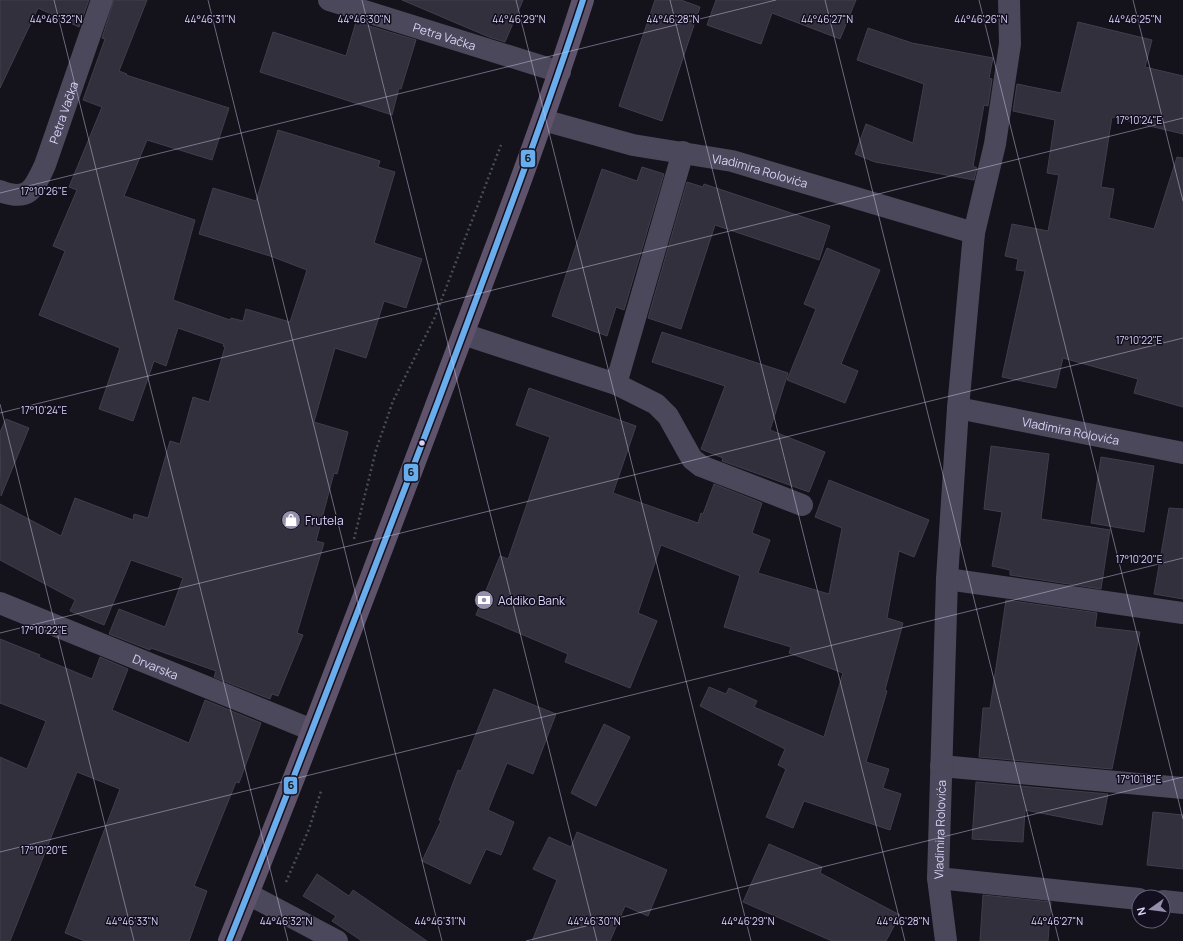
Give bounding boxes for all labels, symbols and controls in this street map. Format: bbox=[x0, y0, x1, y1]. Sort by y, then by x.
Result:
text: 44°46'32"N bbox=[30, 12, 82, 26]
text: 44°46'31"N bbox=[185, 12, 236, 26]
text: 44°46'30"N bbox=[337, 12, 391, 26]
text: 44°46'29"N bbox=[492, 12, 546, 26]
text: 44°46'28"N bbox=[647, 12, 700, 26]
text: 44°46'27"N bbox=[801, 12, 853, 26]
text: 44°46'26"N bbox=[954, 12, 1008, 26]
text: 44°46'25"N bbox=[1109, 12, 1162, 26]
street label: Petra Vačka bbox=[411, 18, 478, 54]
street label: Petra Vačka bbox=[45, 79, 82, 146]
text: 17°10'24"E bbox=[1116, 113, 1162, 127]
line badge: 6 bbox=[520, 149, 536, 168]
street label: Vladimira Rolovića bbox=[711, 149, 810, 192]
text: 6 bbox=[525, 150, 532, 165]
text: 17°10'26"E bbox=[20, 184, 68, 198]
text: 17°10'22"E bbox=[1116, 333, 1163, 347]
text: 17°10'24"E bbox=[21, 403, 67, 417]
street label: Vladimira Rolovića bbox=[1020, 412, 1121, 449]
unlabelled marker bbox=[417, 438, 427, 448]
line badge: 6 bbox=[403, 463, 419, 482]
text: 6 bbox=[408, 464, 415, 479]
shop icon: Frutela bbox=[280, 509, 302, 531]
place label: Frutela bbox=[305, 512, 344, 529]
text: 17°10'20"E bbox=[1116, 552, 1163, 566]
bank icon: Addiko Bank bbox=[473, 589, 495, 611]
place label: Addiko Bank bbox=[498, 592, 566, 609]
text: 17°10'22"E bbox=[21, 623, 68, 637]
street label: Drvarska bbox=[130, 649, 181, 683]
text: 17°10'18"E bbox=[1117, 772, 1162, 786]
line badge: 6 bbox=[283, 776, 298, 795]
text: 6 bbox=[288, 777, 295, 792]
street label: Vladimira Rolovića bbox=[929, 780, 949, 879]
text: 17°10'20"E bbox=[21, 843, 68, 857]
north arrow bbox=[1131, 889, 1171, 929]
text: N bbox=[1133, 906, 1149, 917]
text: 44°46'33"N bbox=[106, 914, 158, 928]
text: 44°46'32"N bbox=[260, 914, 312, 928]
text: 44°46'31"N bbox=[415, 914, 466, 928]
text: 44°46'30"N bbox=[567, 914, 621, 928]
text: 44°46'29"N bbox=[721, 914, 775, 928]
text: 44°46'28"N bbox=[877, 914, 930, 928]
text: 44°46'27"N bbox=[1031, 914, 1083, 928]

